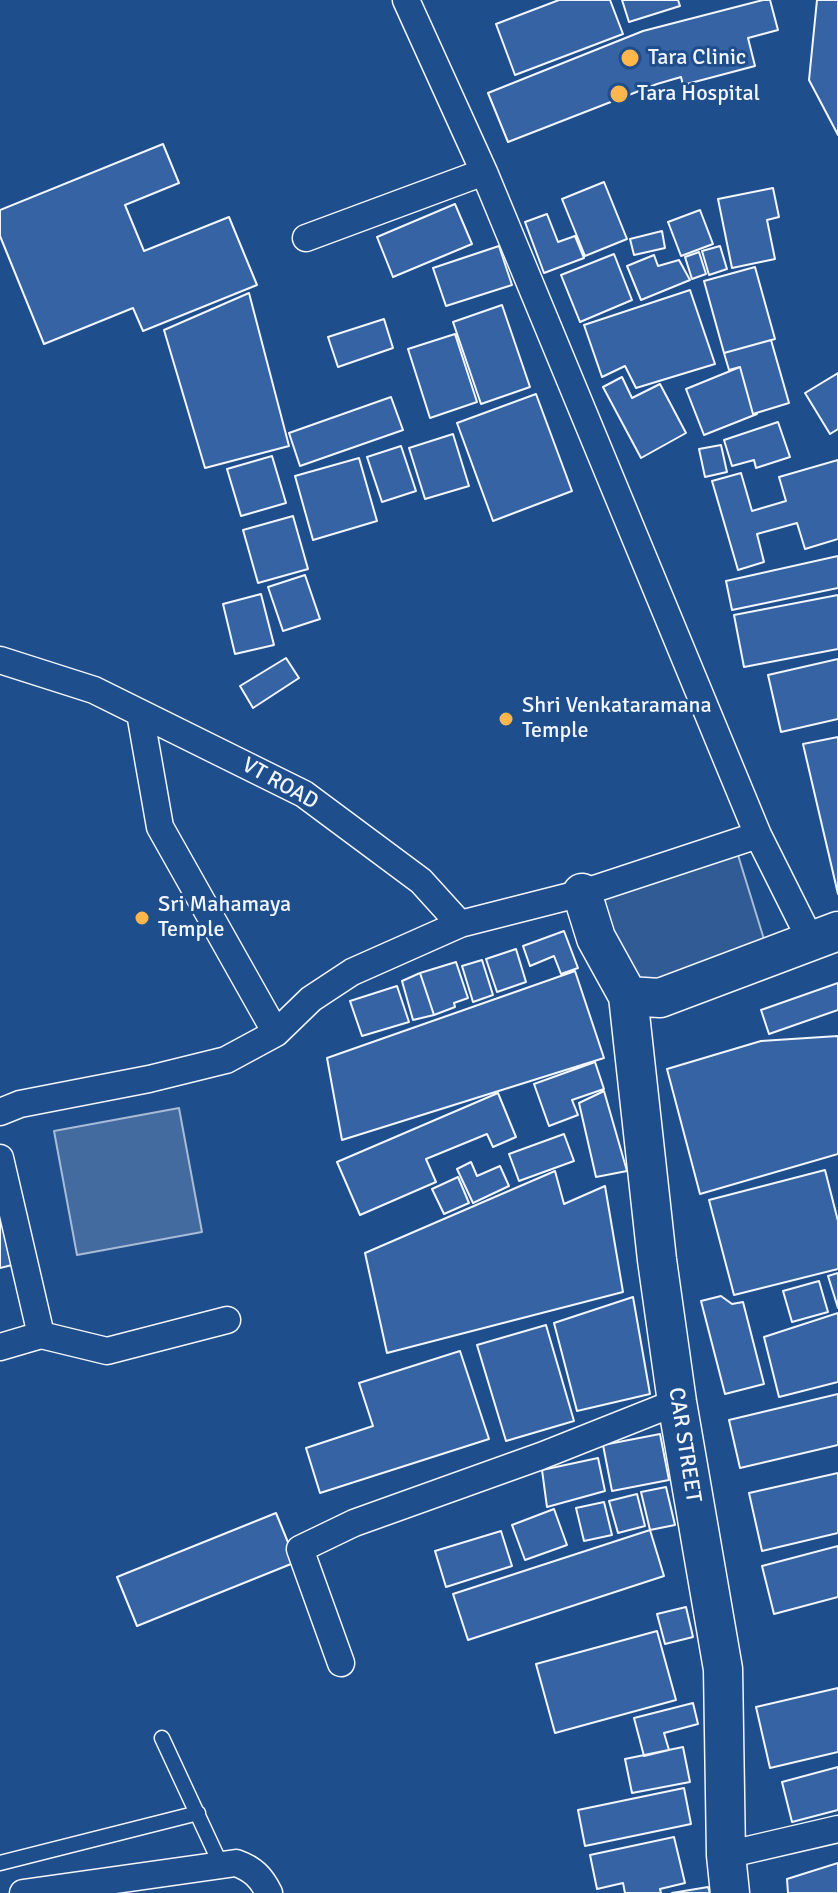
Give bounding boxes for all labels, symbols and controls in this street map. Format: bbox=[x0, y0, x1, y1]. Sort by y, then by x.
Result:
place label: Tara Clinic bbox=[648, 45, 746, 71]
marker: Tara Clinic bbox=[619, 47, 641, 69]
place label: Tara Hospital bbox=[637, 81, 760, 107]
marker: Tara Hospital bbox=[608, 83, 630, 105]
place label: Shri Venkataramana Temple bbox=[522, 693, 712, 744]
marker: Shri Venkataramana Temple bbox=[497, 710, 515, 728]
street label: VT ROAD bbox=[237, 752, 323, 816]
place label: Sri Mahamaya Temple bbox=[158, 892, 291, 944]
marker: Sri Mahamaya Temple bbox=[133, 909, 151, 927]
street label: CAR STREET bbox=[662, 1386, 706, 1504]

